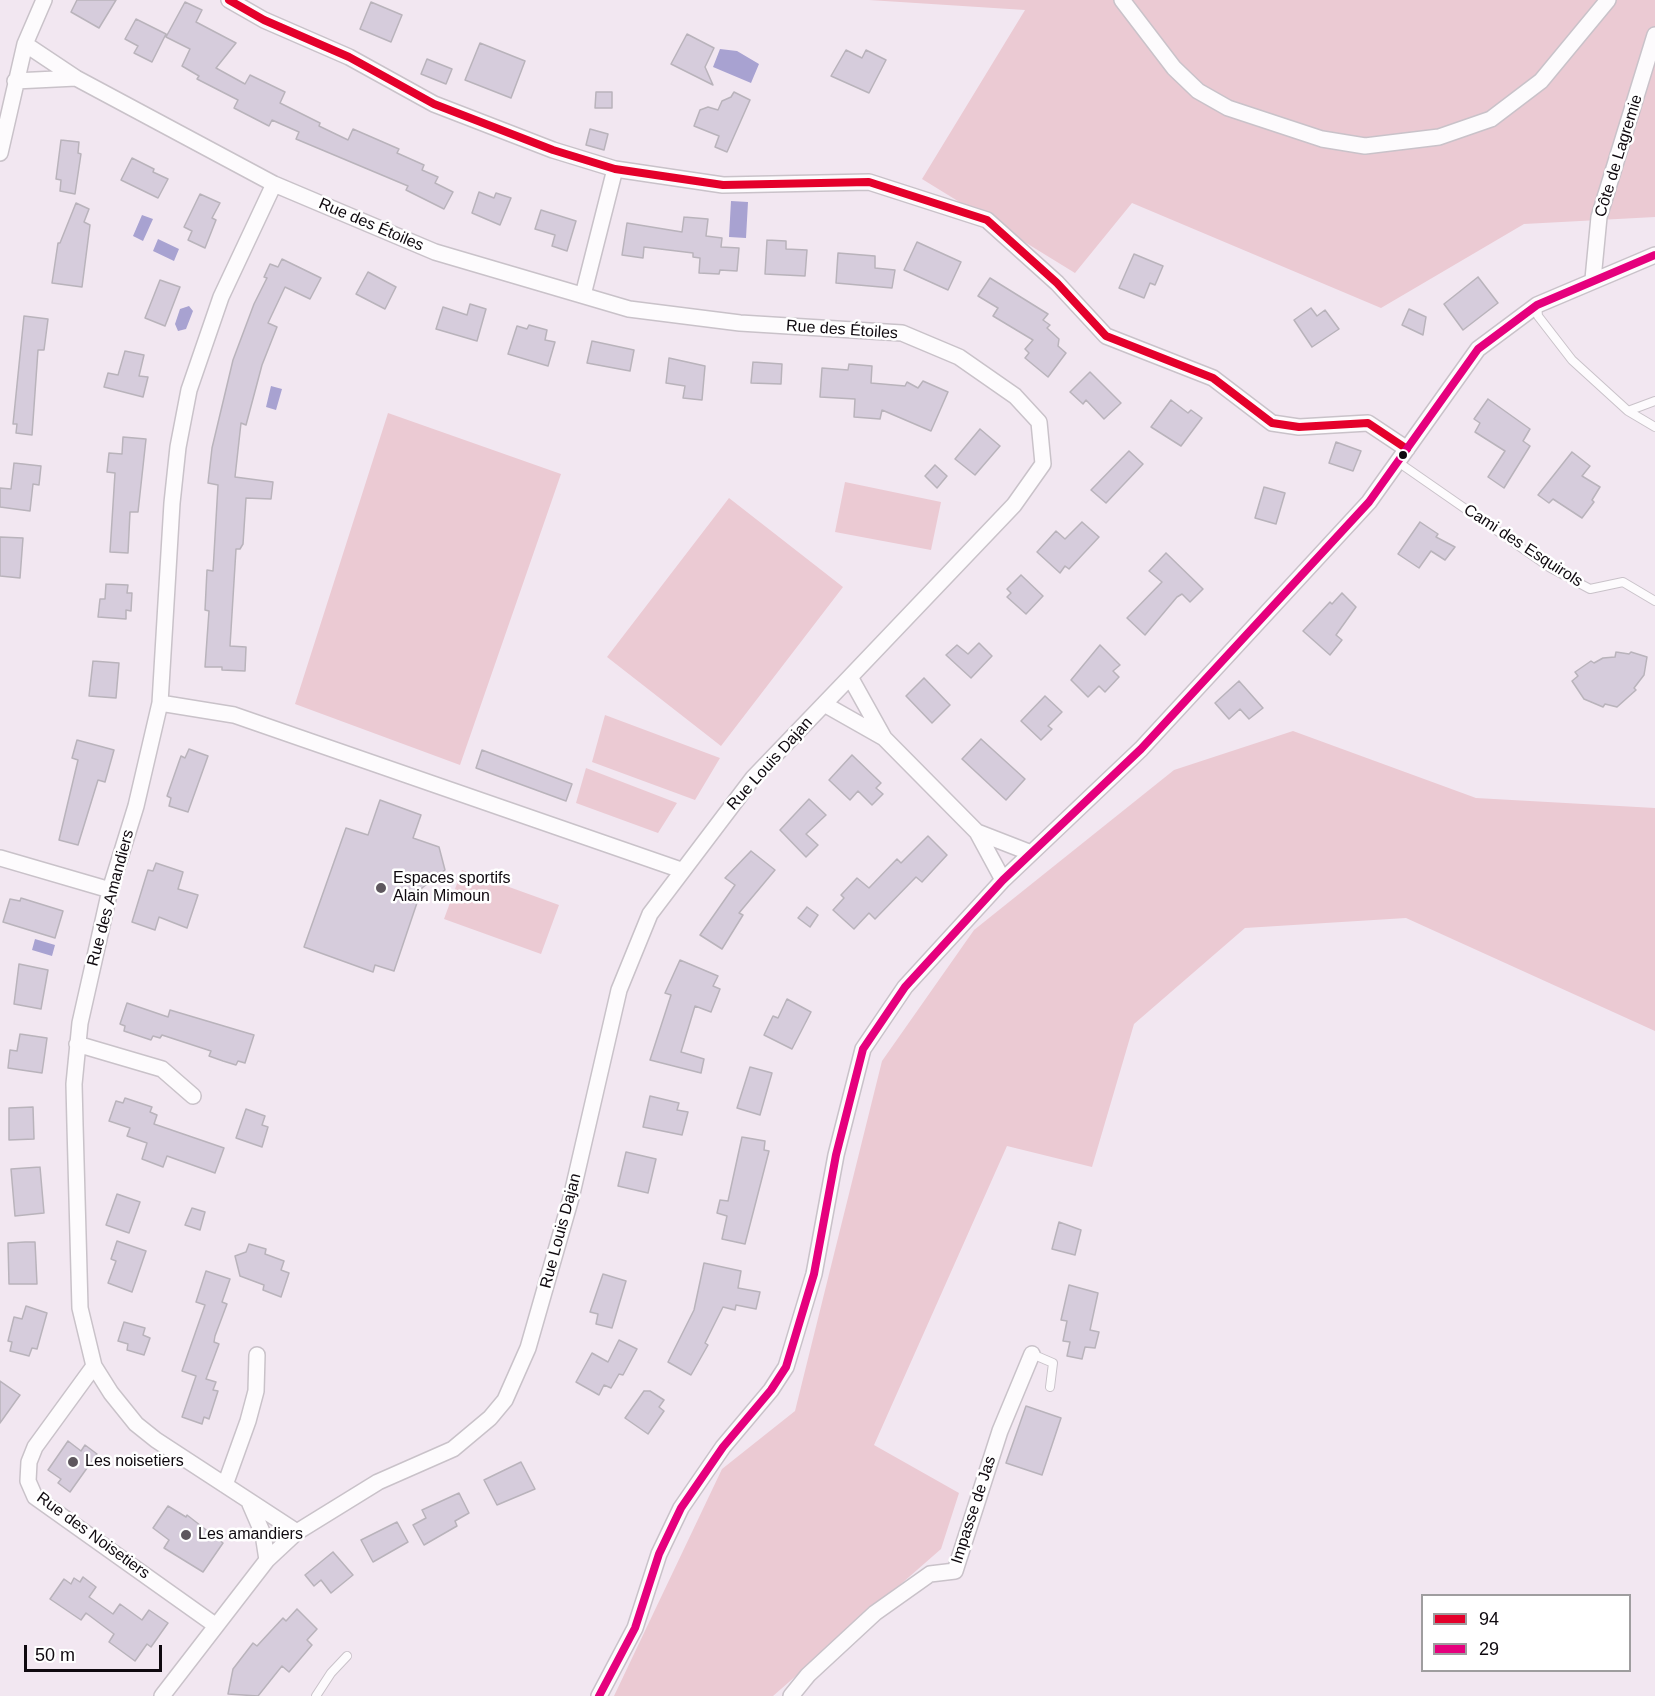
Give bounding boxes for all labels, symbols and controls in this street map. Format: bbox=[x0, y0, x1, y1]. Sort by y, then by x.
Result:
street label: Côte de Lagremie bbox=[1591, 92, 1647, 220]
street label: Rue des Étoiles bbox=[316, 194, 426, 256]
street label: Rue des Étoiles bbox=[785, 317, 899, 343]
unlabelled marker bbox=[1397, 449, 1409, 461]
street label: Cami des Esquirols bbox=[1460, 500, 1586, 592]
street label: Rue Louis Dajan bbox=[723, 714, 817, 814]
street label: Rue des Amandiers bbox=[84, 828, 138, 968]
place label: Espaces sportifs Alain Mimoun bbox=[393, 869, 510, 907]
marker: Espaces sportifs Alain Mimoun bbox=[374, 881, 388, 895]
street label: Rue Louis Dajan bbox=[536, 1171, 586, 1291]
place label: Les noisetiers bbox=[85, 1452, 184, 1472]
street label: Impasse de Jas bbox=[948, 1454, 1000, 1566]
marker: Les noisetiers bbox=[66, 1455, 80, 1469]
street label: Rue des Noisetiers bbox=[33, 1489, 153, 1583]
place label: Les amandiers bbox=[198, 1525, 303, 1545]
marker: Les amandiers bbox=[179, 1528, 193, 1542]
legend bbox=[1421, 1594, 1631, 1672]
text: 94 bbox=[1479, 1609, 1499, 1629]
scale bar bbox=[27, 1633, 165, 1671]
text: 29 bbox=[1479, 1639, 1499, 1659]
text: 50 m bbox=[35, 1645, 75, 1665]

